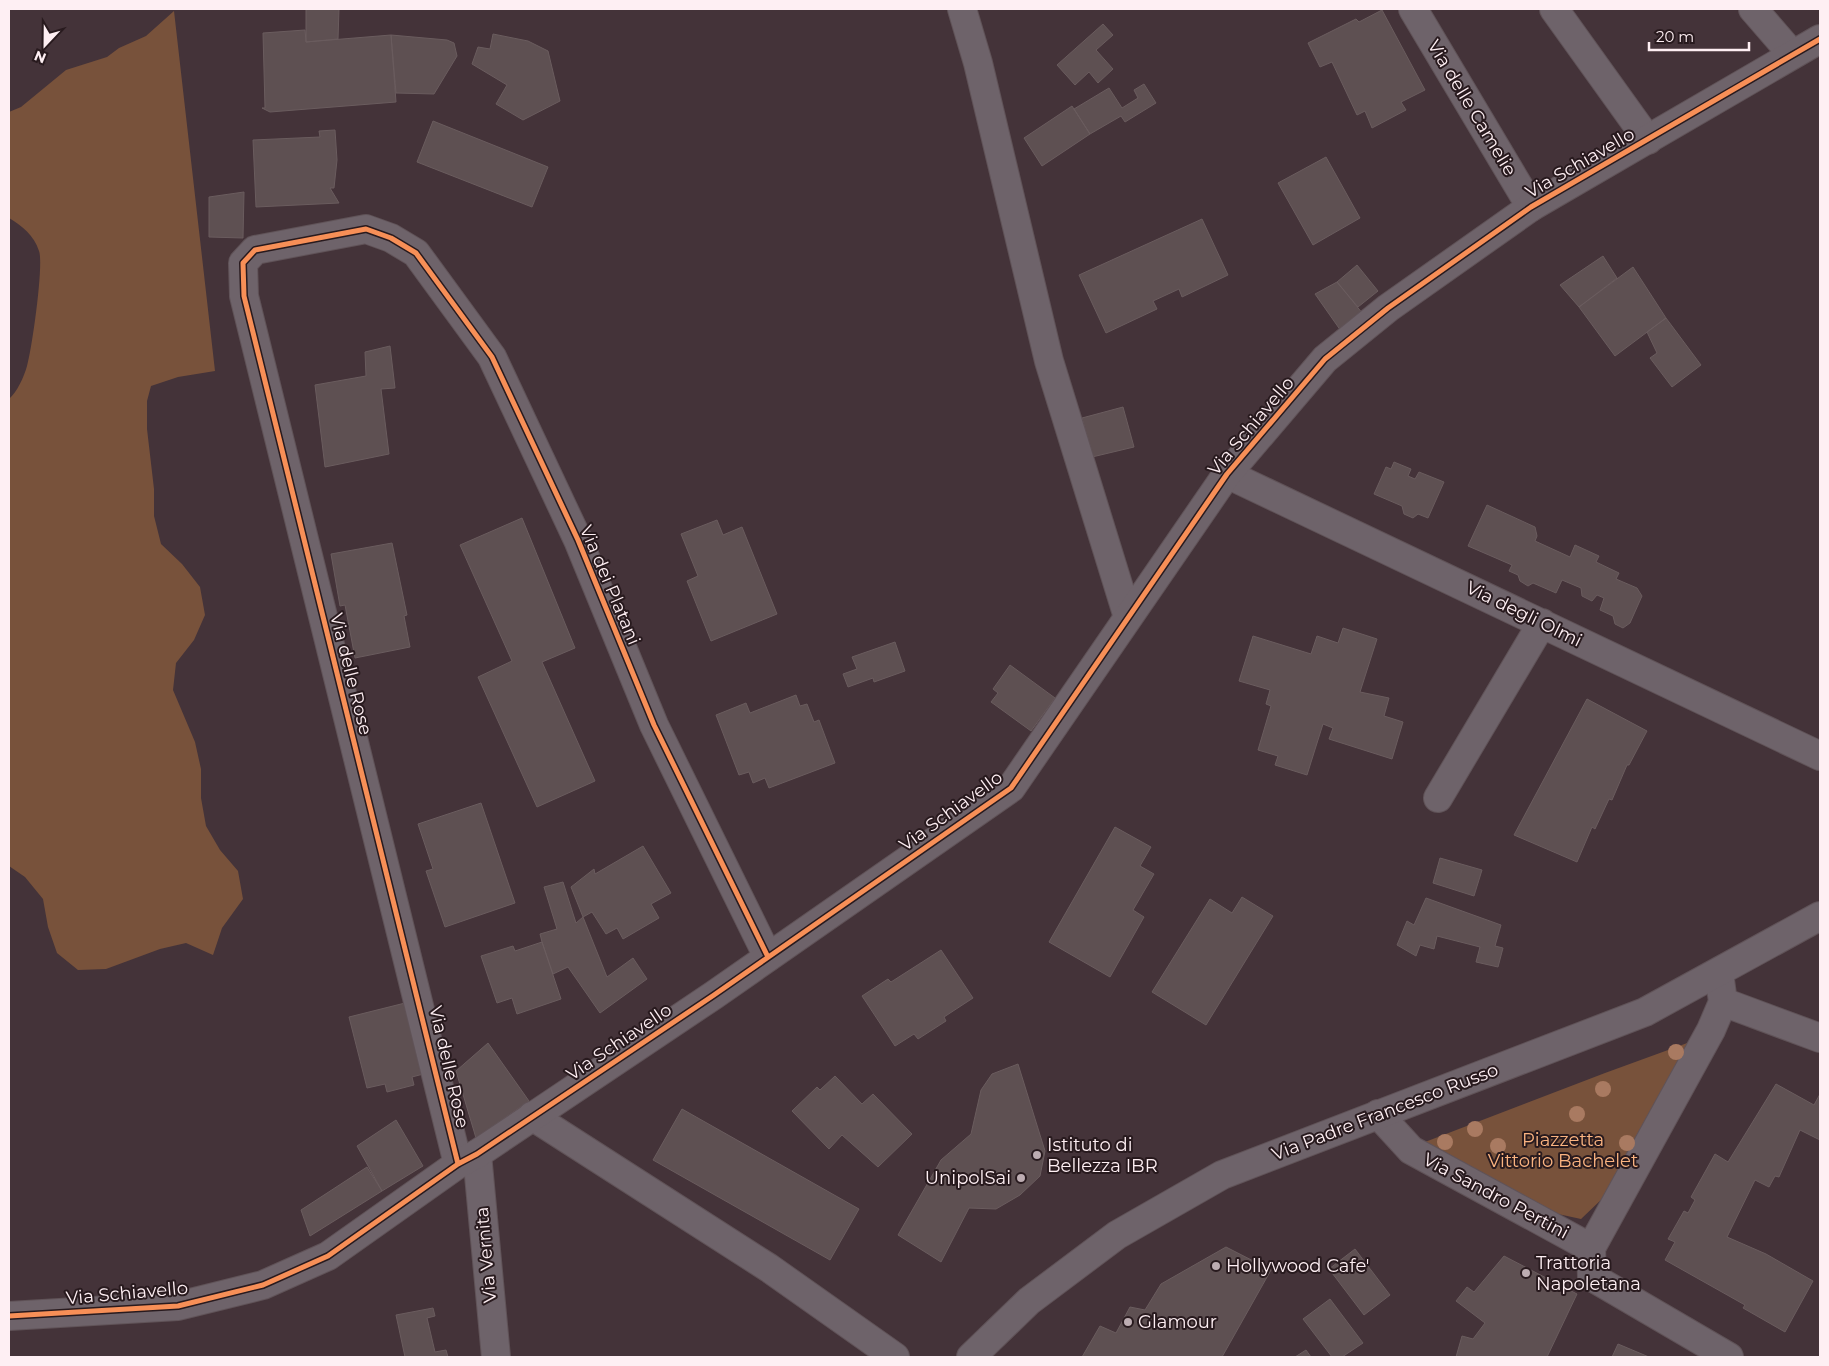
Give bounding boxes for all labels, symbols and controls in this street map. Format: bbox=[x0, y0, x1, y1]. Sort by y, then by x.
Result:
north arrow bbox=[20, 20, 70, 70]
scale bar bbox=[1649, 20, 1749, 52]
text: 20 m bbox=[1656, 27, 1694, 46]
street label: Via delle Camelie bbox=[1423, 36, 1521, 180]
text: N bbox=[32, 47, 49, 68]
street label: Via Schiavello bbox=[1522, 123, 1638, 203]
street label: Via Schiavello bbox=[1203, 372, 1299, 480]
street label: Via dei Platani bbox=[575, 522, 645, 648]
street label: Via degli Olmi bbox=[1462, 576, 1586, 652]
street label: Via delle Rose bbox=[325, 611, 377, 737]
street label: Via Schiavello bbox=[895, 766, 1007, 856]
street label: Via Schiavello bbox=[562, 999, 676, 1085]
street label: Via delle Rose bbox=[424, 1004, 474, 1130]
street label: Via Padre Francesco Russo bbox=[1269, 1059, 1501, 1165]
park label: Piazzetta Vittorio Bachelet bbox=[1488, 1129, 1638, 1172]
place label: Istituto di Bellezza IBR bbox=[1047, 1134, 1158, 1177]
street label: Via Sandro Pertini bbox=[1419, 1148, 1573, 1244]
marker: Istituto di Bellezza IBR bbox=[1031, 1149, 1043, 1161]
place label: UnipolSai bbox=[925, 1167, 1011, 1189]
marker: UnipolSai bbox=[1015, 1172, 1027, 1184]
street label: Via Vernita bbox=[471, 1206, 501, 1304]
place label: Trattoria Napoletana bbox=[1536, 1252, 1641, 1295]
place label: Hollywood Cafe' bbox=[1226, 1255, 1369, 1277]
marker: Hollywood Cafe' bbox=[1210, 1260, 1222, 1272]
marker: Trattoria Napoletana bbox=[1520, 1267, 1532, 1279]
street label: Via Schiavello bbox=[65, 1277, 189, 1309]
place label: Glamour bbox=[1138, 1311, 1217, 1333]
marker: Glamour bbox=[1122, 1316, 1134, 1328]

